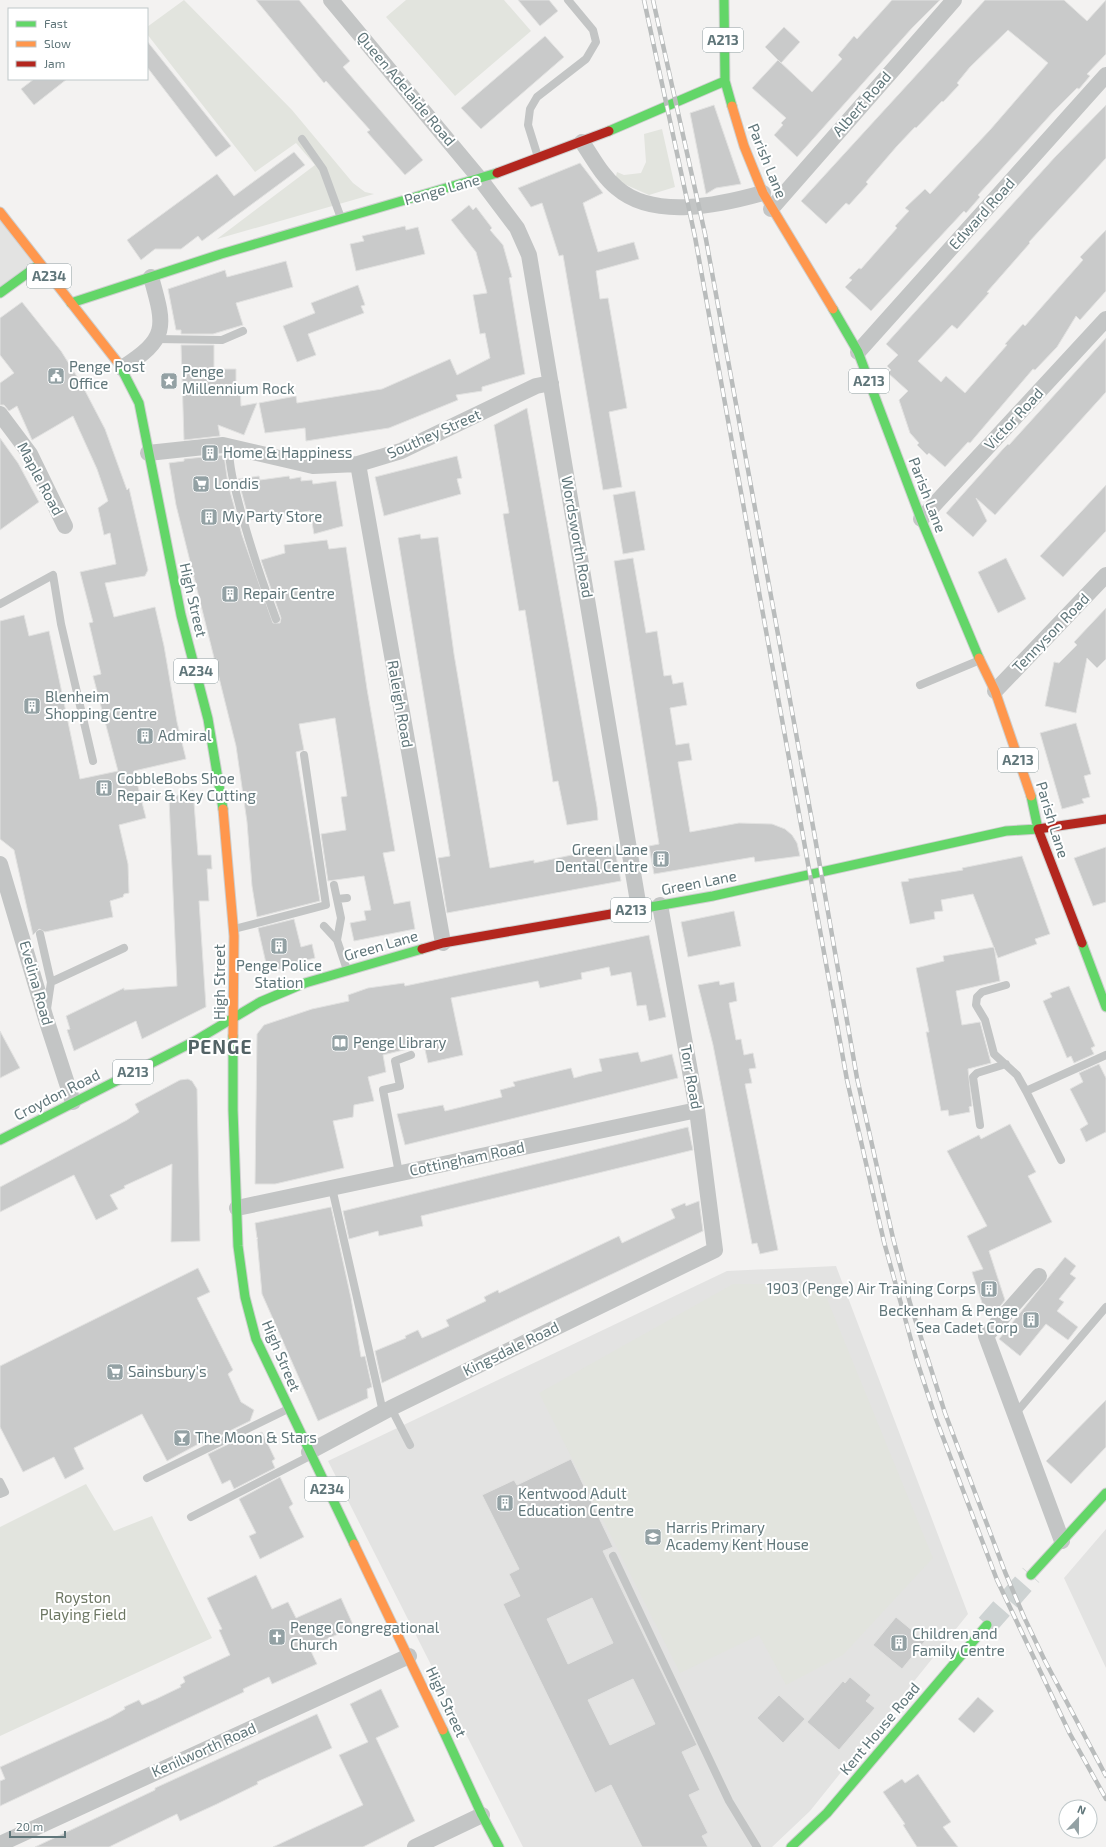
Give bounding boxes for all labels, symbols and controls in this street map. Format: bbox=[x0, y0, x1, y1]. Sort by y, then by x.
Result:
legend bbox=[8, 8, 148, 80]
text: Fast bbox=[44, 16, 68, 30]
street label: Queen Adelaide Road bbox=[353, 28, 460, 150]
road number: A213 bbox=[703, 28, 743, 52]
text: Slow bbox=[44, 36, 71, 50]
text: Jam bbox=[44, 56, 65, 70]
street label: Albert Road bbox=[828, 67, 894, 139]
street label: Parish Lane bbox=[745, 121, 791, 201]
street label: Penge Lane bbox=[402, 170, 482, 208]
street label: Edward Road bbox=[944, 174, 1018, 253]
road number: A234 bbox=[27, 264, 71, 288]
place label: Penge Post Office bbox=[69, 357, 145, 392]
place label: Penge Millennium Rock bbox=[182, 362, 295, 397]
public building icon: Penge Post Office bbox=[46, 366, 66, 386]
road number: A213 bbox=[849, 369, 889, 393]
place icon: Penge Millennium Rock bbox=[159, 371, 179, 391]
street label: Victor Road bbox=[980, 384, 1046, 453]
street label: Southey Street bbox=[384, 404, 483, 462]
street label: Maple Road bbox=[14, 439, 68, 518]
building icon: Home & Happiness bbox=[200, 443, 220, 463]
place label: Home & Happiness bbox=[223, 443, 352, 461]
street label: Parish Lane bbox=[905, 454, 951, 535]
supermarket icon: Londis bbox=[191, 474, 211, 494]
place label: Londis bbox=[214, 474, 259, 492]
street label: Wordsworth Road bbox=[558, 474, 598, 599]
building icon: My Party Store bbox=[199, 507, 219, 527]
place label: My Party Store bbox=[222, 507, 322, 525]
street label: High Street bbox=[177, 561, 211, 639]
building icon: Repair Centre bbox=[220, 584, 240, 604]
place label: Repair Centre bbox=[243, 584, 335, 602]
street label: Tennyson Road bbox=[1008, 589, 1093, 676]
road number: A234 bbox=[174, 659, 218, 683]
street label: Raleigh Road bbox=[384, 659, 418, 749]
place label: Blenheim Shopping Centre bbox=[45, 687, 157, 722]
building icon: Blenheim Shopping Centre bbox=[22, 696, 42, 716]
building icon: Admiral bbox=[135, 726, 155, 746]
place label: Admiral bbox=[158, 726, 212, 744]
road number: A213 bbox=[998, 748, 1038, 772]
place label: CobbleBobs Shoe Repair & Key Cutting bbox=[117, 769, 256, 804]
building icon: CobbleBobs Shoe Repair & Key Cutting bbox=[94, 778, 114, 798]
street label: Parish Lane bbox=[1033, 779, 1073, 860]
place label: Green Lane Dental Centre bbox=[555, 840, 648, 875]
building icon: Green Lane Dental Centre bbox=[651, 849, 671, 869]
street label: Green Lane bbox=[660, 866, 738, 898]
road number: A213 bbox=[611, 898, 651, 922]
street label: Green Lane bbox=[342, 926, 420, 964]
building icon: Penge Police Station bbox=[269, 936, 289, 956]
street label: Evelina Road bbox=[16, 938, 58, 1027]
street label: High Street bbox=[210, 944, 228, 1020]
place label: Penge Police Station bbox=[236, 956, 322, 991]
library icon: Penge Library bbox=[330, 1033, 350, 1053]
place label: Penge Library bbox=[353, 1033, 446, 1051]
district label: PENGE bbox=[188, 1035, 252, 1058]
street label: Torr Road bbox=[677, 1043, 707, 1110]
road number: A213 bbox=[113, 1060, 153, 1084]
street label: Croydon Road bbox=[10, 1065, 103, 1124]
street label: Cottingham Road bbox=[408, 1137, 526, 1179]
place label: 1903 (Penge) Air Training Corps bbox=[767, 1279, 976, 1297]
building icon: 1903 (Penge) Air Training Corps bbox=[979, 1279, 999, 1299]
place label: Beckenham & Penge Sea Cadet Corp bbox=[879, 1301, 1018, 1336]
building icon: Beckenham & Penge Sea Cadet Corp bbox=[1021, 1310, 1041, 1330]
street label: High Street bbox=[259, 1317, 305, 1394]
street label: Kingsdale Road bbox=[460, 1317, 561, 1379]
supermarket icon: Sainsbury's bbox=[105, 1362, 125, 1382]
place label: Sainsbury's bbox=[128, 1362, 207, 1380]
bar icon: The Moon & Stars bbox=[172, 1428, 192, 1448]
place label: The Moon & Stars bbox=[195, 1428, 317, 1446]
road number: A234 bbox=[305, 1477, 349, 1501]
place label: Kentwood Adult Education Centre bbox=[518, 1484, 634, 1519]
building icon: Kentwood Adult Education Centre bbox=[495, 1493, 515, 1513]
place label: Harris Primary Academy Kent House bbox=[666, 1518, 809, 1553]
school or university icon: Harris Primary Academy Kent House bbox=[643, 1527, 663, 1547]
park label: Royston Playing Field bbox=[40, 1588, 126, 1623]
place label: Penge Congregational Church bbox=[290, 1618, 440, 1653]
place label: Children and Family Centre bbox=[912, 1624, 1005, 1659]
church icon: Penge Congregational Church bbox=[267, 1627, 287, 1647]
building icon: Children and Family Centre bbox=[889, 1633, 909, 1653]
street label: High Street bbox=[423, 1663, 471, 1740]
street label: Kent House Road bbox=[835, 1678, 923, 1778]
street label: Kenilworth Road bbox=[149, 1718, 259, 1780]
north arrow bbox=[1058, 1799, 1098, 1839]
text: N bbox=[1076, 1802, 1088, 1817]
scale bar bbox=[10, 1813, 65, 1839]
text: 20 m bbox=[16, 1819, 43, 1833]

